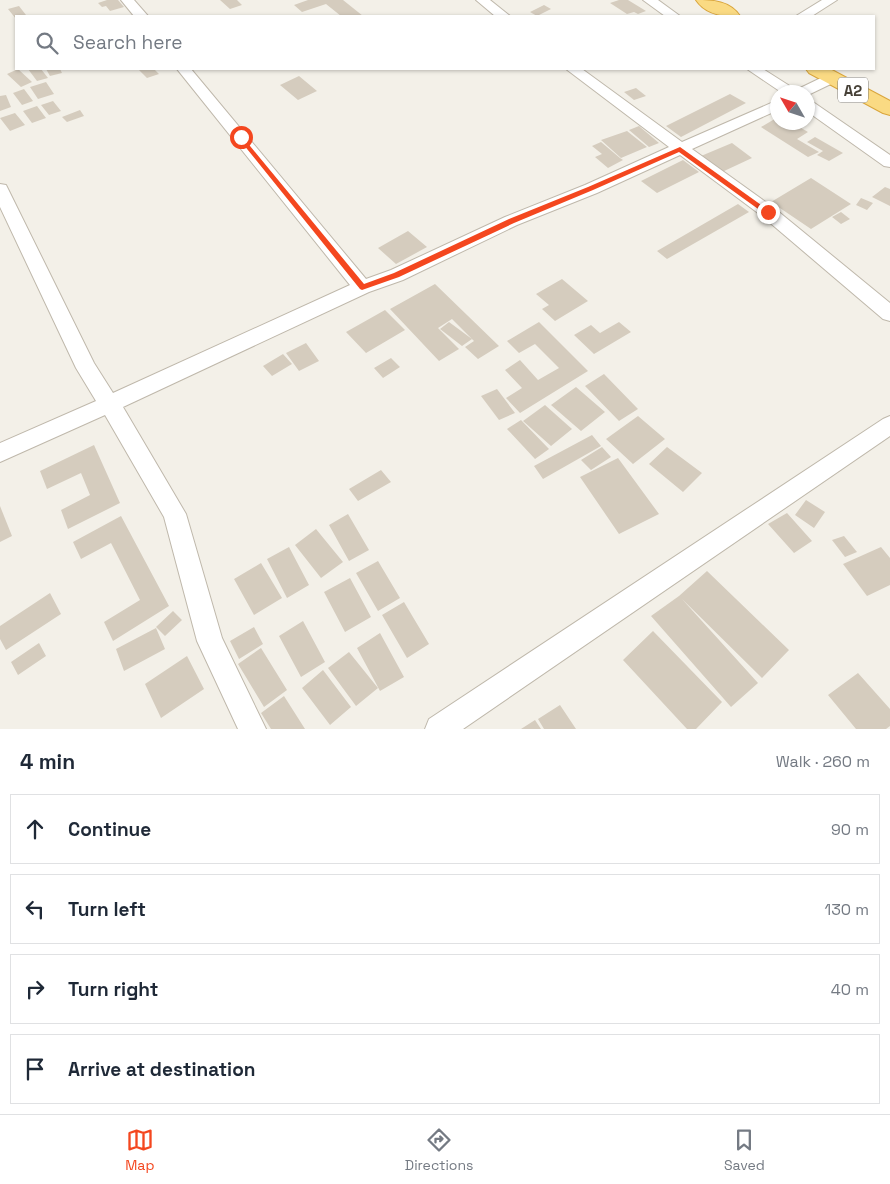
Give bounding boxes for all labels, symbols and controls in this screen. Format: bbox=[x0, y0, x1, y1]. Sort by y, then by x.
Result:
search box bbox=[15, 15, 875, 70]
icon: search bbox=[33, 29, 61, 57]
text: Search here bbox=[73, 30, 183, 55]
road number: A2 bbox=[838, 78, 868, 102]
north arrow bbox=[770, 85, 815, 130]
route start bbox=[230, 126, 253, 149]
route end bbox=[757, 201, 780, 224]
text: 4 min bbox=[20, 748, 75, 775]
text: Walk · 260 m bbox=[776, 751, 870, 772]
icon: ahead bbox=[21, 815, 49, 843]
text: Continue bbox=[68, 817, 151, 842]
text: 90 m bbox=[831, 819, 869, 840]
icon: left bbox=[21, 895, 49, 923]
text: Turn left bbox=[68, 897, 146, 922]
text: 130 m bbox=[825, 899, 869, 920]
icon: right bbox=[21, 975, 49, 1003]
text: Turn right bbox=[68, 977, 158, 1002]
text: 40 m bbox=[831, 979, 869, 1000]
icon: arrive bbox=[21, 1055, 49, 1083]
text: Arrive at destination bbox=[68, 1057, 256, 1082]
tab: Map bbox=[125, 1126, 154, 1174]
tab: Directions bbox=[405, 1126, 473, 1174]
tab: Saved bbox=[724, 1126, 765, 1174]

